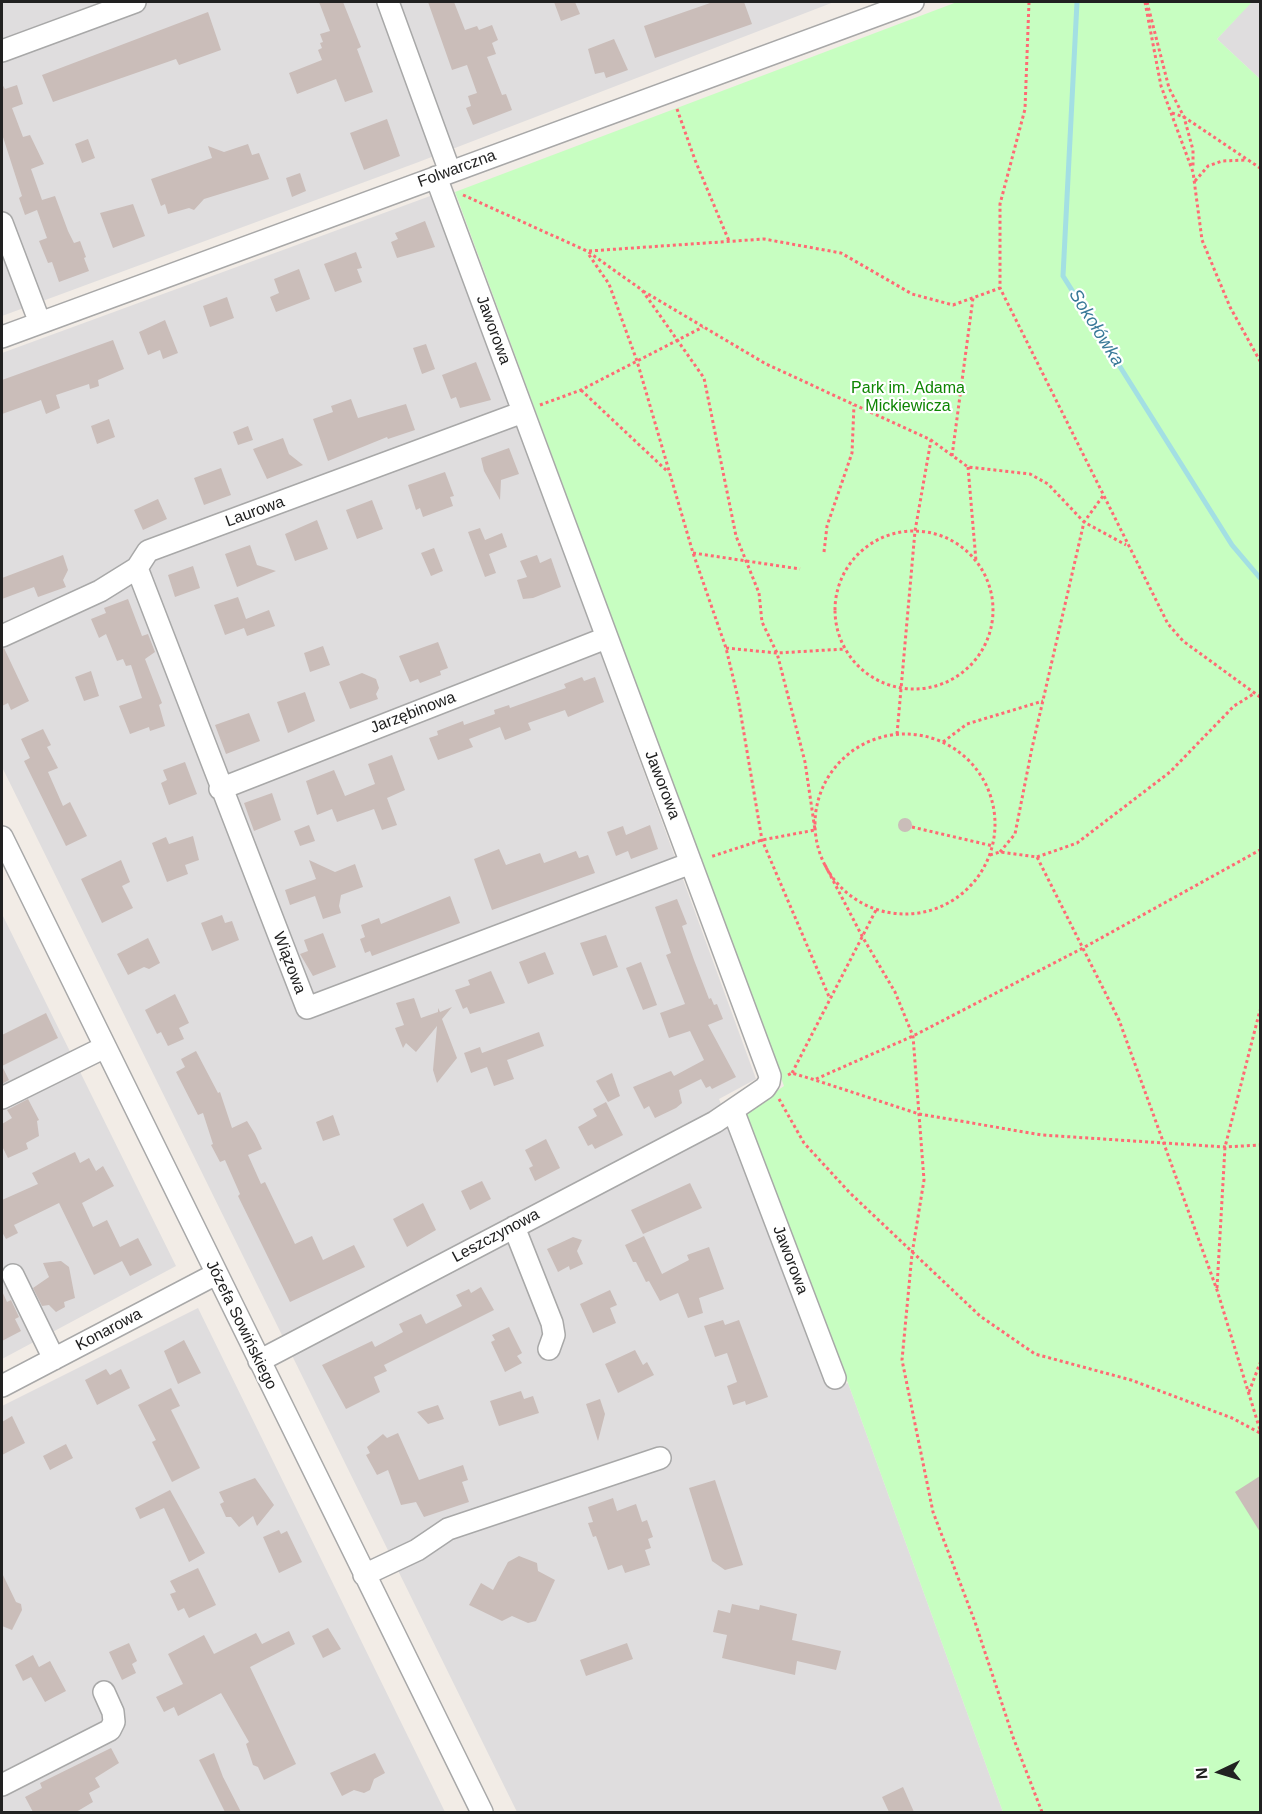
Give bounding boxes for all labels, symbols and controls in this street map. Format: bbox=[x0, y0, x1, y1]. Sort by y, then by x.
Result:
street label: Folwarczna bbox=[415, 146, 499, 192]
water label: Sokołówka bbox=[1064, 285, 1128, 371]
street label: Jaworowa bbox=[472, 293, 514, 367]
park label: Park im. Adama Mickiewicza bbox=[851, 379, 965, 417]
street label: Laurowa bbox=[223, 492, 287, 532]
street label: Jarzębinowa bbox=[368, 688, 458, 738]
street label: Jaworowa bbox=[640, 748, 684, 822]
street label: Wiązowa bbox=[268, 929, 310, 997]
street label: Leszczynowa bbox=[449, 1205, 543, 1267]
street label: Jaworowa bbox=[768, 1223, 812, 1297]
street label: Józefa Sowińskiego bbox=[201, 1257, 281, 1393]
street label: Konarowa bbox=[73, 1305, 145, 1355]
north arrow bbox=[1190, 1742, 1250, 1802]
text: N bbox=[1193, 1767, 1210, 1780]

